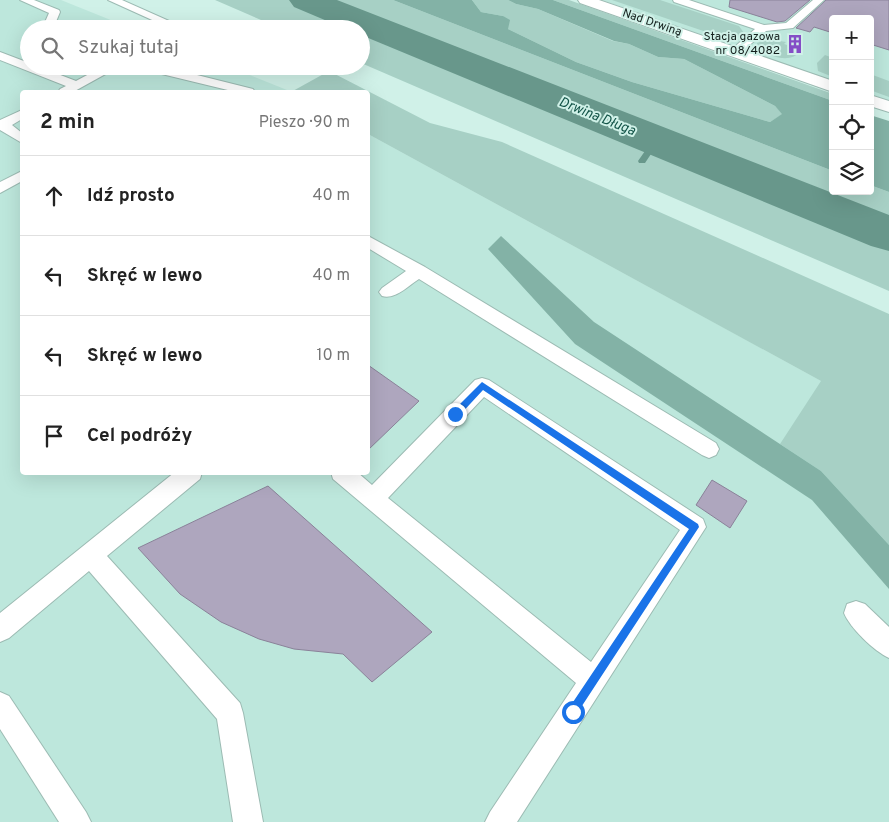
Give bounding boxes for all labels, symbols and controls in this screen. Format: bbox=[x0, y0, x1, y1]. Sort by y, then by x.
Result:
street label: Nad Drwiną bbox=[620, 5, 684, 41]
map controls bbox=[829, 15, 874, 195]
button: + bbox=[829, 15, 874, 60]
search box bbox=[20, 20, 370, 75]
place label: Stacja gazowa nr 08/4082 bbox=[703, 29, 780, 59]
building icon: Stacja gazowa nr 08/4082 bbox=[784, 33, 806, 55]
icon: search bbox=[38, 34, 66, 62]
text: Szukaj tutaj bbox=[78, 36, 179, 60]
button: − bbox=[829, 60, 874, 105]
water label: Drwina Długa bbox=[556, 94, 638, 140]
button: locate bbox=[829, 105, 874, 150]
text: 2 min bbox=[40, 109, 95, 136]
text: Pieszo · 90 m bbox=[259, 113, 350, 133]
button: layers bbox=[829, 150, 874, 195]
icon: ahead bbox=[40, 182, 68, 210]
text: Idź prosto bbox=[87, 184, 175, 208]
text: 40 m bbox=[312, 186, 350, 206]
icon: left bbox=[40, 262, 68, 290]
text: Skręć w lewo bbox=[87, 264, 202, 288]
text: 40 m bbox=[312, 266, 350, 286]
icon: left bbox=[40, 342, 68, 370]
text: Skręć w lewo bbox=[87, 344, 202, 368]
text: 10 m bbox=[316, 346, 350, 366]
route end bbox=[444, 403, 467, 426]
icon: arrive bbox=[40, 422, 68, 450]
text: Cel podróży bbox=[87, 424, 192, 448]
route start bbox=[562, 701, 585, 724]

